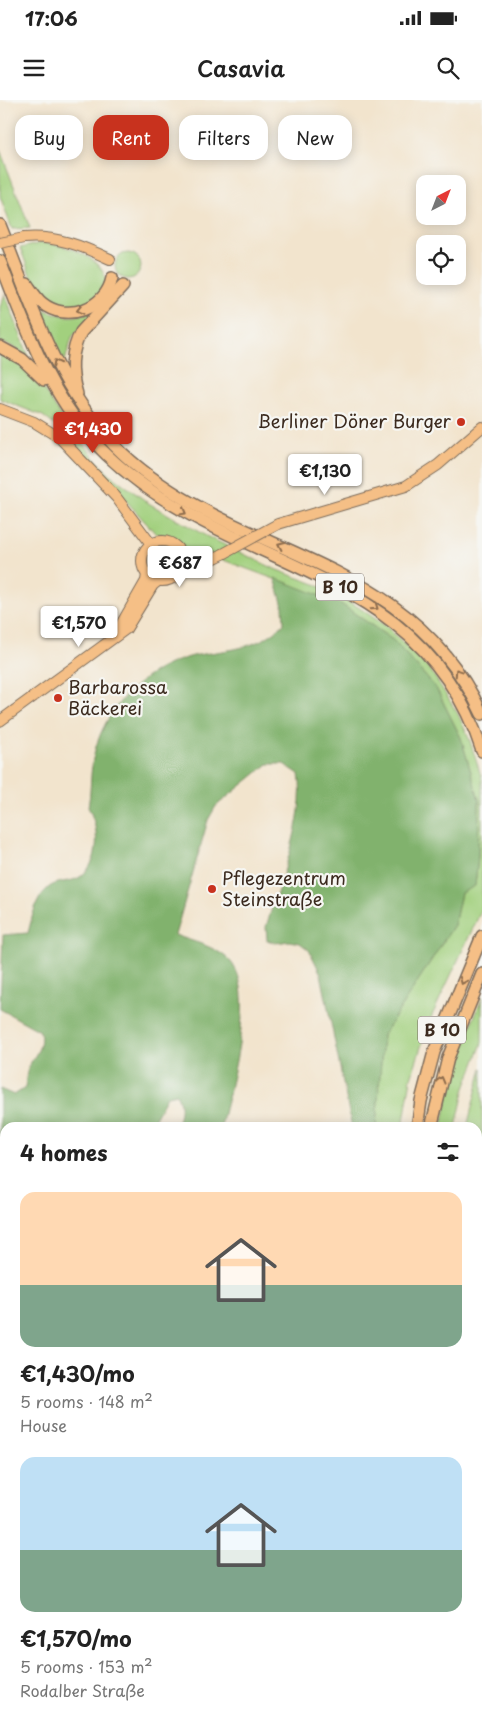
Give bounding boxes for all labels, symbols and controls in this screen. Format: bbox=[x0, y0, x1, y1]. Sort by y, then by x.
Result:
text: 17:06 bbox=[25, 4, 78, 32]
text: Casavia bbox=[197, 51, 285, 84]
icon: menu bbox=[20, 54, 48, 82]
icon: search bbox=[434, 54, 462, 82]
chip: Buy bbox=[15, 115, 83, 160]
chip: Rent bbox=[93, 115, 169, 160]
chip: Filters bbox=[179, 115, 268, 160]
chip: New bbox=[278, 115, 352, 160]
north arrow bbox=[416, 175, 466, 225]
map controls bbox=[416, 175, 466, 285]
button: locate bbox=[416, 235, 466, 285]
one-way arrow bbox=[76, 304, 85, 315]
one-way arrow bbox=[52, 360, 62, 369]
place label: Berliner Döner Burger bbox=[257, 407, 452, 434]
pin: €1,430 bbox=[52, 412, 134, 454]
text: €1,430 bbox=[64, 416, 122, 440]
marker: Berliner Döner Burger bbox=[455, 416, 467, 428]
pin: €1,130 bbox=[284, 454, 366, 496]
text: €1,130 bbox=[299, 458, 351, 482]
one-way arrow bbox=[178, 506, 187, 516]
one-way arrow bbox=[277, 541, 286, 551]
pin: €687 bbox=[150, 546, 210, 588]
text: €687 bbox=[159, 550, 201, 574]
road number: B 10 bbox=[316, 574, 364, 601]
one-way arrow bbox=[369, 601, 379, 610]
pin: €1,570 bbox=[38, 606, 120, 648]
text: €1,570 bbox=[52, 610, 106, 634]
one-way arrow bbox=[455, 668, 464, 678]
place label: Barbarossa Bäckerei bbox=[68, 673, 168, 721]
marker: Barbarossa Bäckerei bbox=[52, 692, 64, 704]
place label: Pflegezentrum Steinstraße bbox=[222, 864, 346, 912]
marker: Pflegezentrum Steinstraße bbox=[206, 883, 218, 895]
one-way arrow bbox=[459, 976, 470, 985]
road number: B 10 bbox=[418, 1016, 466, 1044]
one-way arrow bbox=[435, 1075, 446, 1084]
text: 4 homes bbox=[20, 1136, 107, 1168]
icon: filters bbox=[434, 1138, 462, 1166]
icon: home bbox=[196, 1225, 286, 1315]
text: €1,430/mo bbox=[20, 1357, 135, 1389]
text: 5 rooms · 148 m² bbox=[20, 1389, 153, 1413]
text: House bbox=[20, 1413, 67, 1437]
icon: home bbox=[196, 1490, 286, 1580]
text: €1,570/mo bbox=[20, 1622, 132, 1654]
text: 5 rooms · 153 m² bbox=[20, 1654, 153, 1678]
text: Rodalber Straße bbox=[20, 1678, 145, 1702]

